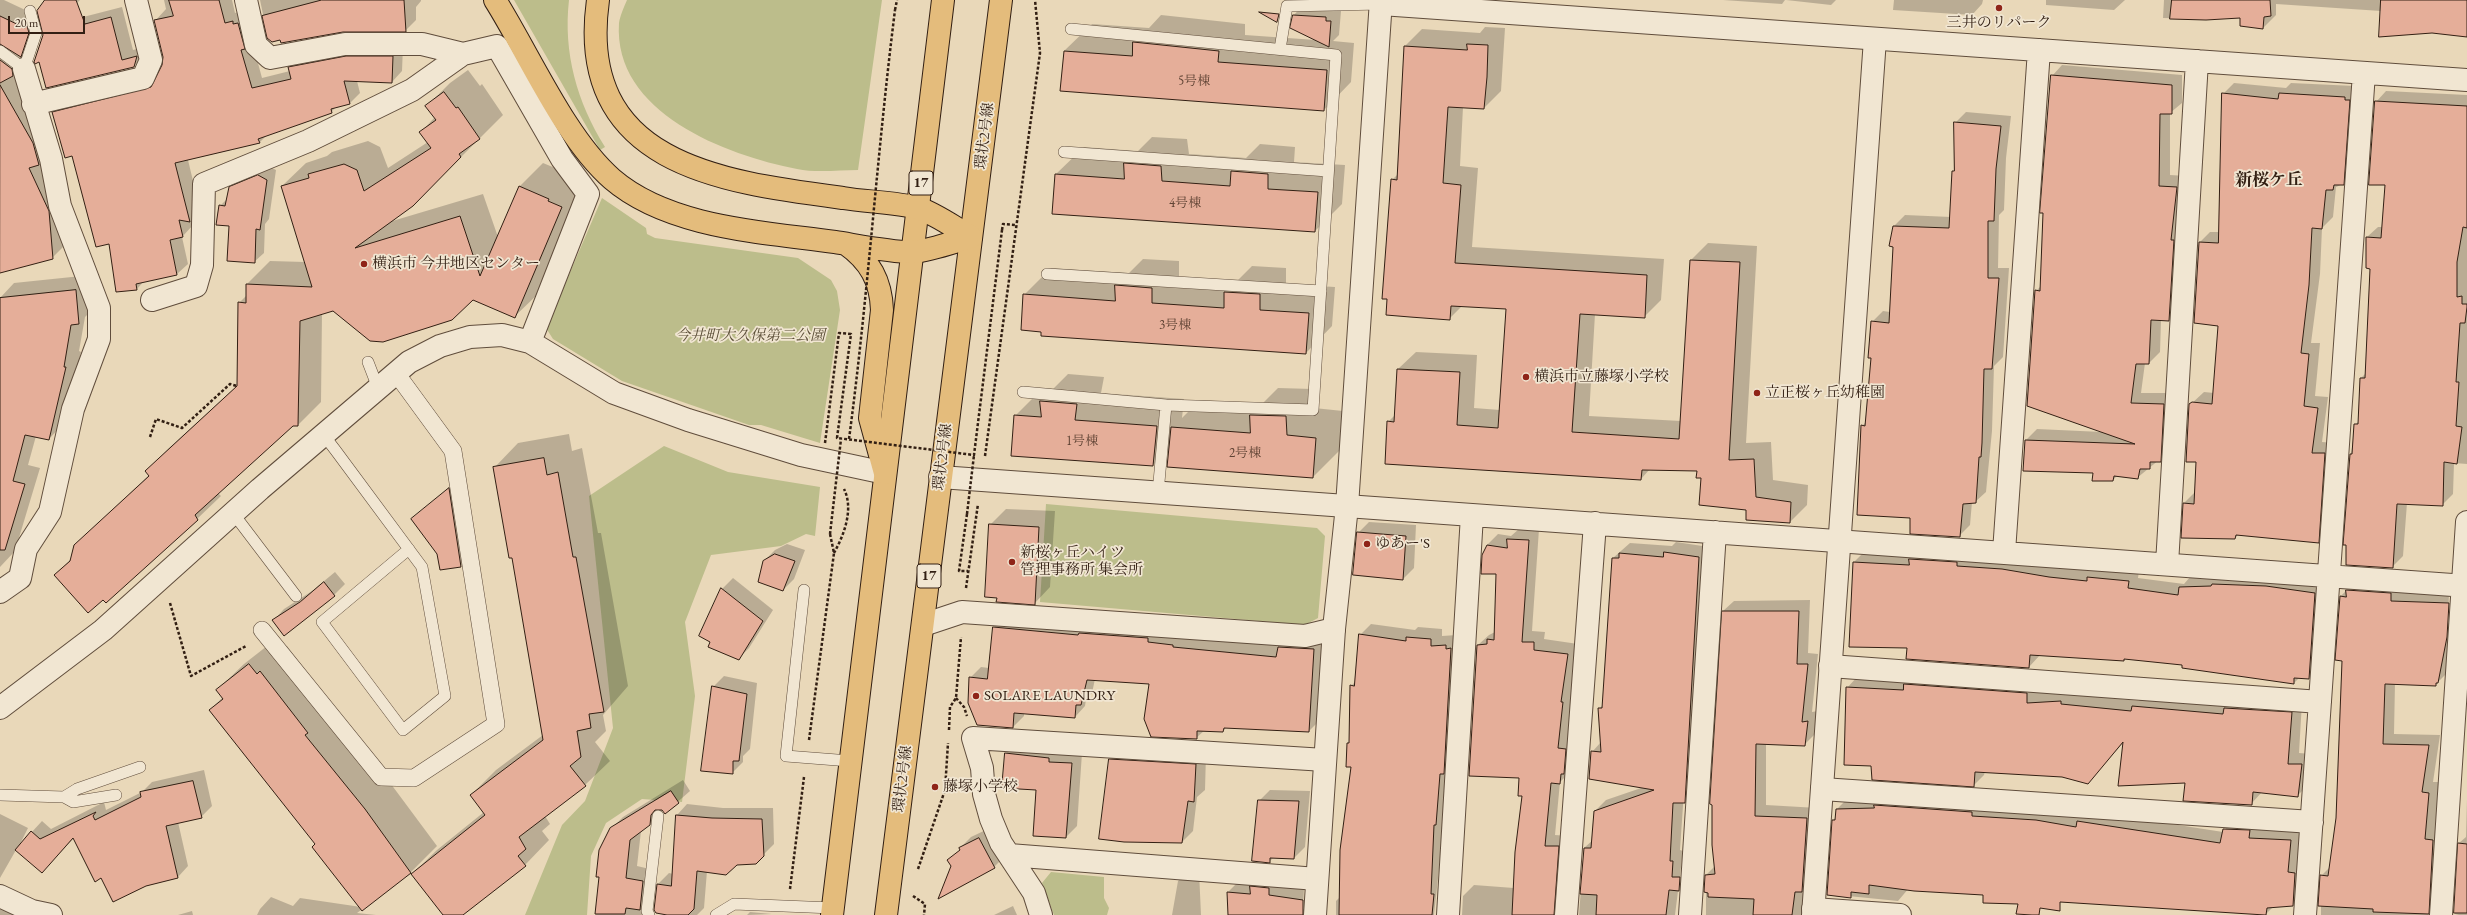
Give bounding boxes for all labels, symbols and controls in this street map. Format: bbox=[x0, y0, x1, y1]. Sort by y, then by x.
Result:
marker: 三井のリパーク bbox=[1994, 3, 2004, 13]
scale bar bbox=[10, 8, 87, 34]
place label: 三井のリパーク bbox=[1947, 14, 2051, 32]
text: 20 m bbox=[15, 15, 38, 31]
house number: 5号棟 bbox=[1178, 73, 1210, 89]
street label: 環状2号線 bbox=[972, 102, 998, 170]
district label: 新桜ケ丘 bbox=[2235, 170, 2303, 190]
road number: 17 bbox=[909, 171, 933, 195]
house number: 4号棟 bbox=[1169, 195, 1201, 211]
place label: 横浜市 今井地区センター bbox=[372, 255, 540, 273]
marker: 横浜市 今井地区センター bbox=[359, 259, 369, 269]
house number: 3号棟 bbox=[1159, 317, 1191, 333]
park label: 今井町大久保第二公園 bbox=[675, 327, 825, 345]
place label: 横浜市立藤塚小学校 bbox=[1534, 368, 1669, 386]
marker: 横浜市立藤塚小学校 bbox=[1521, 372, 1531, 382]
place label: 立正桜ヶ丘幼稚園 bbox=[1765, 384, 1885, 402]
marker: 立正桜ヶ丘幼稚園 bbox=[1752, 388, 1762, 398]
street label: 環状2号線 bbox=[930, 423, 956, 491]
house number: 1号棟 bbox=[1066, 433, 1098, 449]
house number: 2号棟 bbox=[1229, 445, 1261, 461]
place label: ゆあー'S bbox=[1375, 535, 1430, 553]
marker: ゆあー'S bbox=[1362, 539, 1372, 549]
place label: 新桜ヶ丘ハイツ 管理事務所 集会所 bbox=[1020, 544, 1143, 579]
marker: 新桜ヶ丘ハイツ 管理事務所 集会所 bbox=[1007, 557, 1017, 567]
road number: 17 bbox=[917, 564, 941, 588]
place label: SOLARE LAUNDRY bbox=[984, 687, 1115, 705]
marker: SOLARE LAUNDRY bbox=[971, 691, 981, 701]
street label: 環状2号線 bbox=[890, 745, 916, 813]
place label: 藤塚小学校 bbox=[943, 778, 1018, 796]
marker: 藤塚小学校 bbox=[930, 782, 940, 792]

